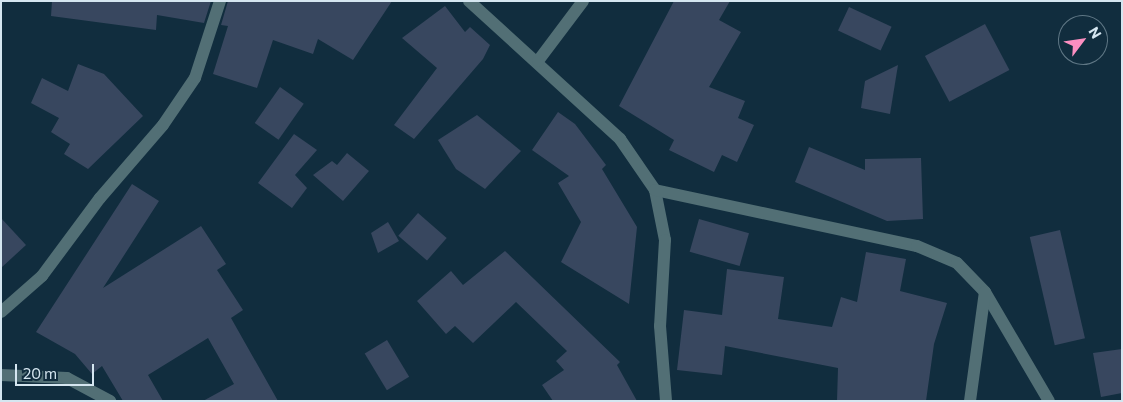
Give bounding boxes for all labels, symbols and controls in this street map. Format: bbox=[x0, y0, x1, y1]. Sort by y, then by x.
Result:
north arrow bbox=[1058, 15, 1108, 65]
text: N bbox=[1085, 24, 1105, 41]
scale bar bbox=[18, 354, 96, 386]
text: 20 m bbox=[23, 364, 57, 382]

